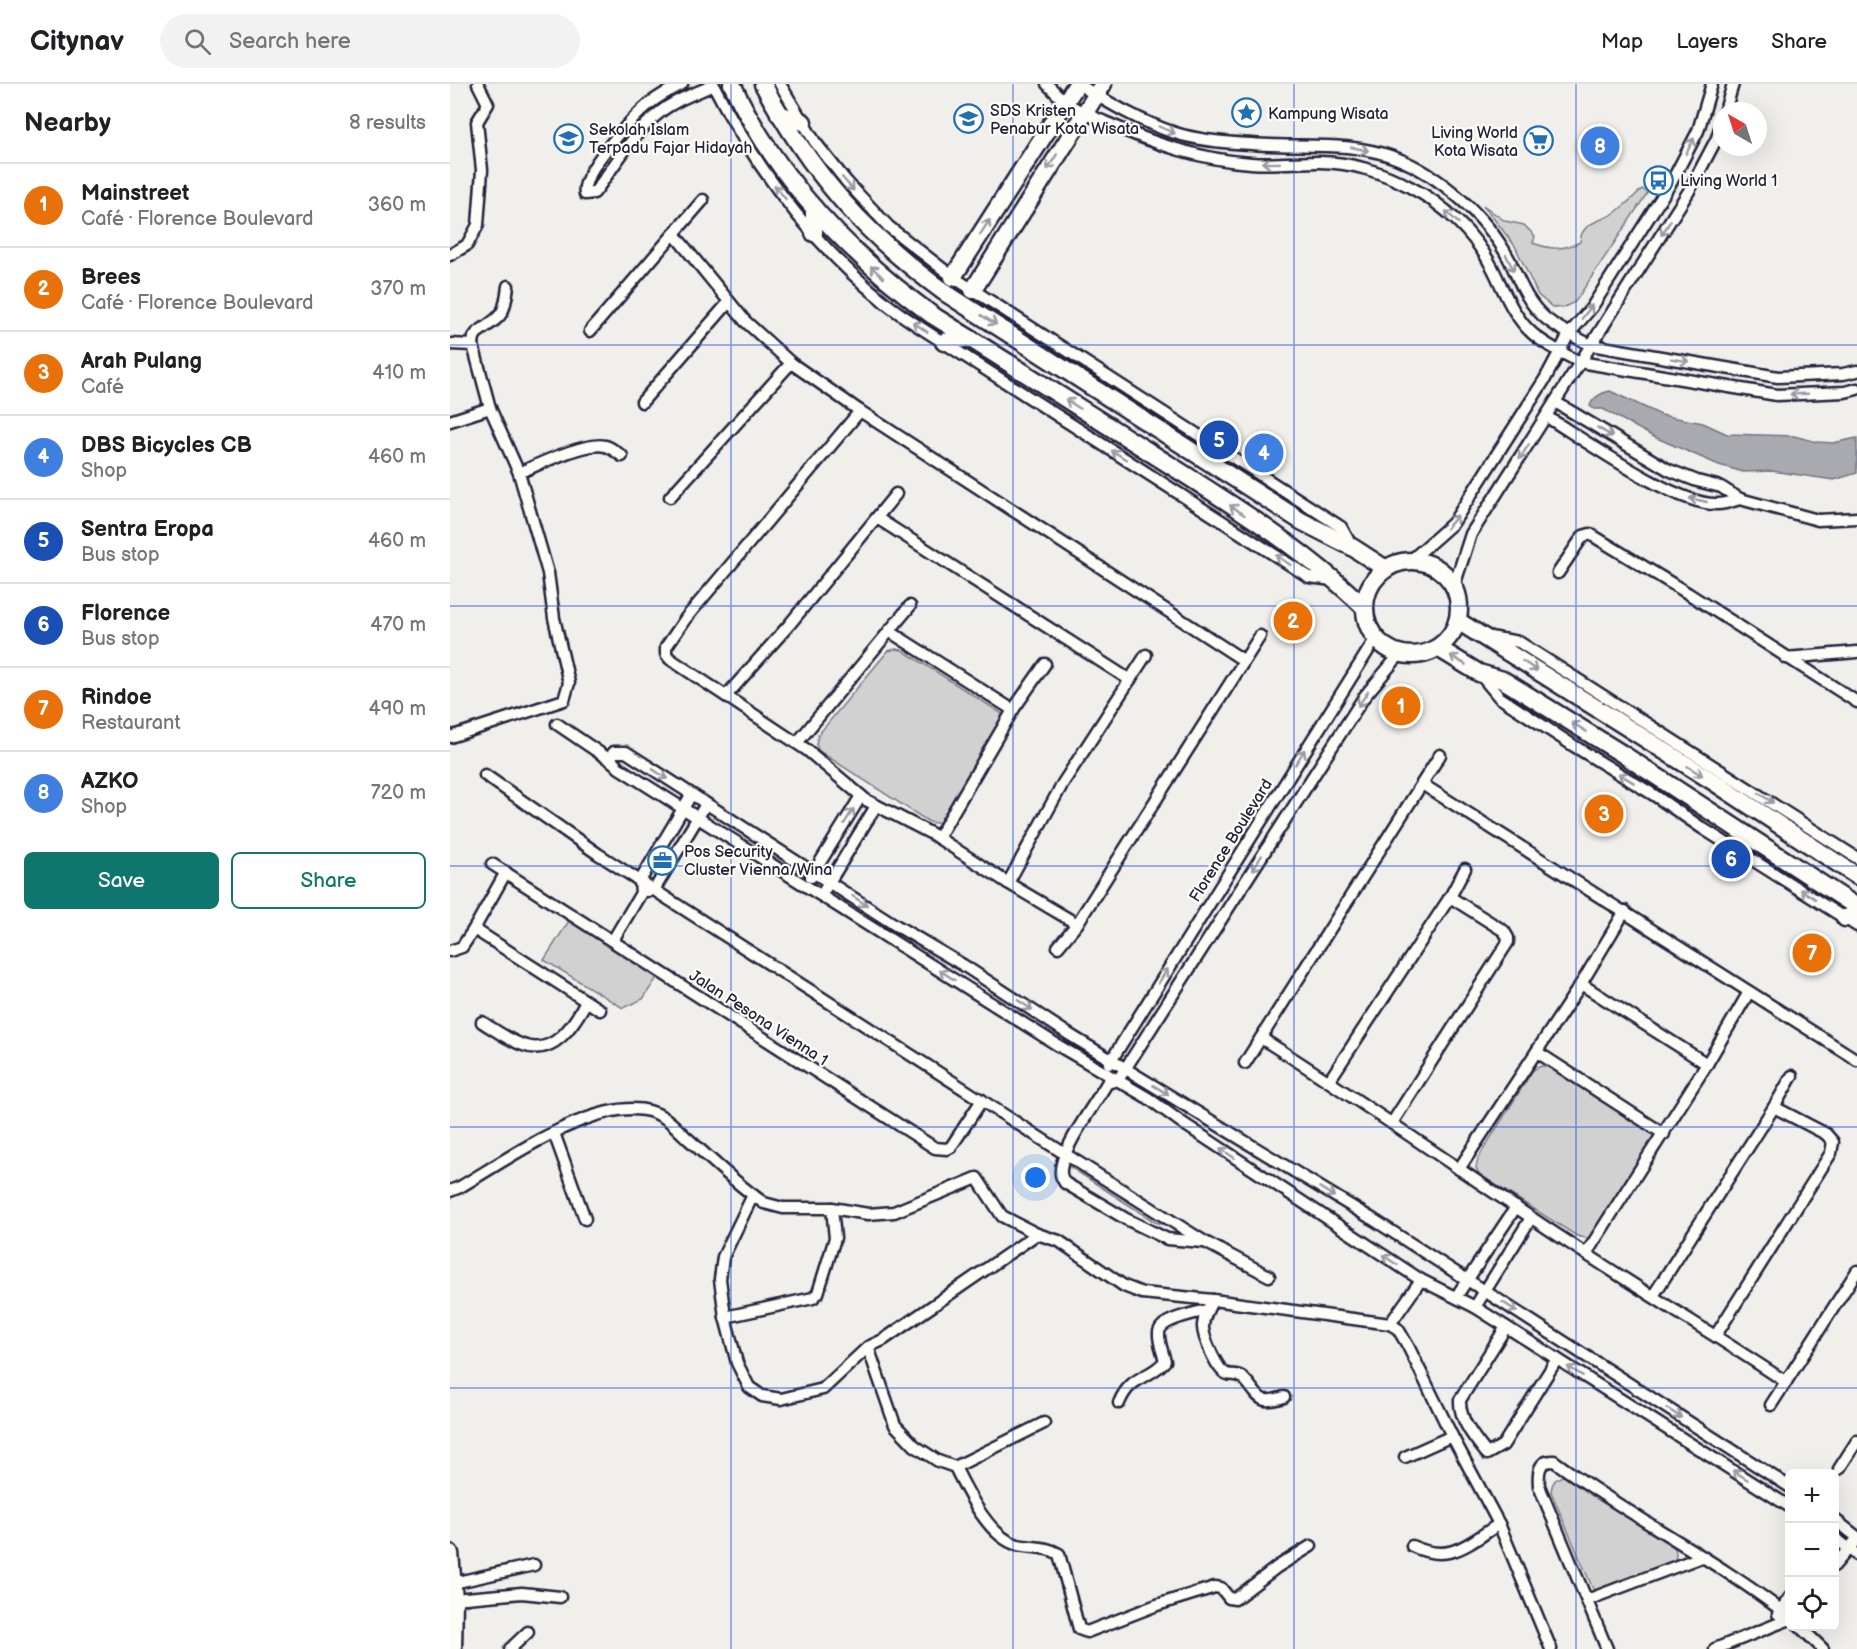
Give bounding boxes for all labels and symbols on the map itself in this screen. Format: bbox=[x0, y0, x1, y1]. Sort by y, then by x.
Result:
place icon: Kampung Wisata bbox=[1231, 97, 1263, 129]
place label: SDS Kristen Penabur Kota Wisata bbox=[990, 102, 1139, 139]
north arrow bbox=[1713, 102, 1767, 156]
school or university icon: SDS Kristen Penabur Kota Wisata bbox=[953, 103, 985, 135]
place label: Kampung Wisata bbox=[1268, 105, 1388, 124]
place label: Sekolah Islam Terpadu Fajar Hidayah bbox=[589, 121, 753, 158]
school or university icon: Sekolah Islam Terpadu Fajar Hidayah bbox=[552, 122, 584, 154]
place label: Living World Kota Wisata bbox=[1431, 124, 1518, 161]
pin: 8 bbox=[1580, 124, 1620, 168]
one-way arrow bbox=[1157, 125, 1176, 136]
supermarket icon: Living World Kota Wisata bbox=[1523, 125, 1555, 157]
one-way arrow bbox=[1684, 138, 1696, 156]
one-way arrow bbox=[1350, 143, 1369, 155]
one-way arrow bbox=[1046, 153, 1058, 170]
one-way arrow bbox=[1262, 157, 1282, 169]
bus stop icon: Living World 1 bbox=[1643, 164, 1675, 196]
place label: Living World 1 bbox=[1680, 172, 1777, 191]
one-way arrow bbox=[842, 176, 855, 192]
one-way arrow bbox=[774, 184, 787, 200]
one-way arrow bbox=[1444, 210, 1459, 224]
one-way arrow bbox=[1660, 219, 1672, 236]
one-way arrow bbox=[979, 220, 991, 236]
one-way arrow bbox=[1504, 253, 1516, 271]
one-way arrow bbox=[870, 265, 885, 279]
one-way arrow bbox=[1581, 304, 1594, 320]
one-way arrow bbox=[980, 314, 997, 326]
one-way arrow bbox=[911, 320, 928, 333]
one-way arrow bbox=[1669, 355, 1689, 366]
one-way arrow bbox=[1789, 388, 1809, 399]
one-way arrow bbox=[1065, 398, 1082, 410]
pin: 5 bbox=[1200, 418, 1238, 462]
one-way arrow bbox=[1596, 427, 1613, 439]
pin: 4 bbox=[1244, 430, 1284, 476]
one-way arrow bbox=[1518, 443, 1530, 460]
one-way arrow bbox=[1111, 448, 1128, 460]
one-way arrow bbox=[1688, 494, 1707, 506]
one-way arrow bbox=[1229, 503, 1246, 516]
one-way arrow bbox=[1445, 514, 1459, 530]
one-way arrow bbox=[1275, 554, 1292, 566]
pin: 2 bbox=[1274, 598, 1312, 644]
one-way arrow bbox=[1450, 654, 1467, 667]
one-way arrow bbox=[1521, 660, 1538, 672]
pin: 1 bbox=[1382, 684, 1420, 728]
one-way arrow bbox=[1357, 691, 1369, 707]
one-way arrow bbox=[1571, 720, 1588, 732]
one-way arrow bbox=[1294, 749, 1306, 766]
one-way arrow bbox=[1686, 765, 1703, 777]
one-way arrow bbox=[651, 768, 668, 780]
one-way arrow bbox=[1618, 771, 1635, 783]
street label: Florence Boulevard bbox=[1186, 776, 1277, 906]
pin: 3 bbox=[1584, 792, 1624, 836]
one-way arrow bbox=[1757, 793, 1774, 805]
one-way arrow bbox=[843, 808, 855, 825]
pin: 6 bbox=[1712, 836, 1750, 882]
place label: Pos Security Cluster Vienna/Wina bbox=[684, 843, 832, 880]
office icon: Pos Security Cluster Vienna/Wina bbox=[647, 844, 679, 876]
one-way arrow bbox=[1251, 854, 1263, 871]
one-way arrow bbox=[1800, 887, 1817, 899]
one-way arrow bbox=[851, 895, 868, 908]
pin: 7 bbox=[1792, 930, 1832, 976]
street label: Jalan Pesona Vienna 1 bbox=[685, 966, 831, 1070]
one-way arrow bbox=[939, 968, 956, 980]
one-way arrow bbox=[1158, 968, 1170, 985]
one-way arrow bbox=[1016, 999, 1033, 1011]
one-way arrow bbox=[1152, 1085, 1169, 1097]
one-way arrow bbox=[1219, 1146, 1236, 1159]
your location bbox=[1021, 1163, 1050, 1192]
one-way arrow bbox=[1319, 1186, 1336, 1199]
one-way arrow bbox=[1382, 1254, 1399, 1266]
one-way arrow bbox=[1501, 1302, 1518, 1314]
one-way arrow bbox=[1567, 1364, 1584, 1377]
one-way arrow bbox=[1665, 1407, 1682, 1419]
one-way arrow bbox=[1732, 1469, 1749, 1481]

